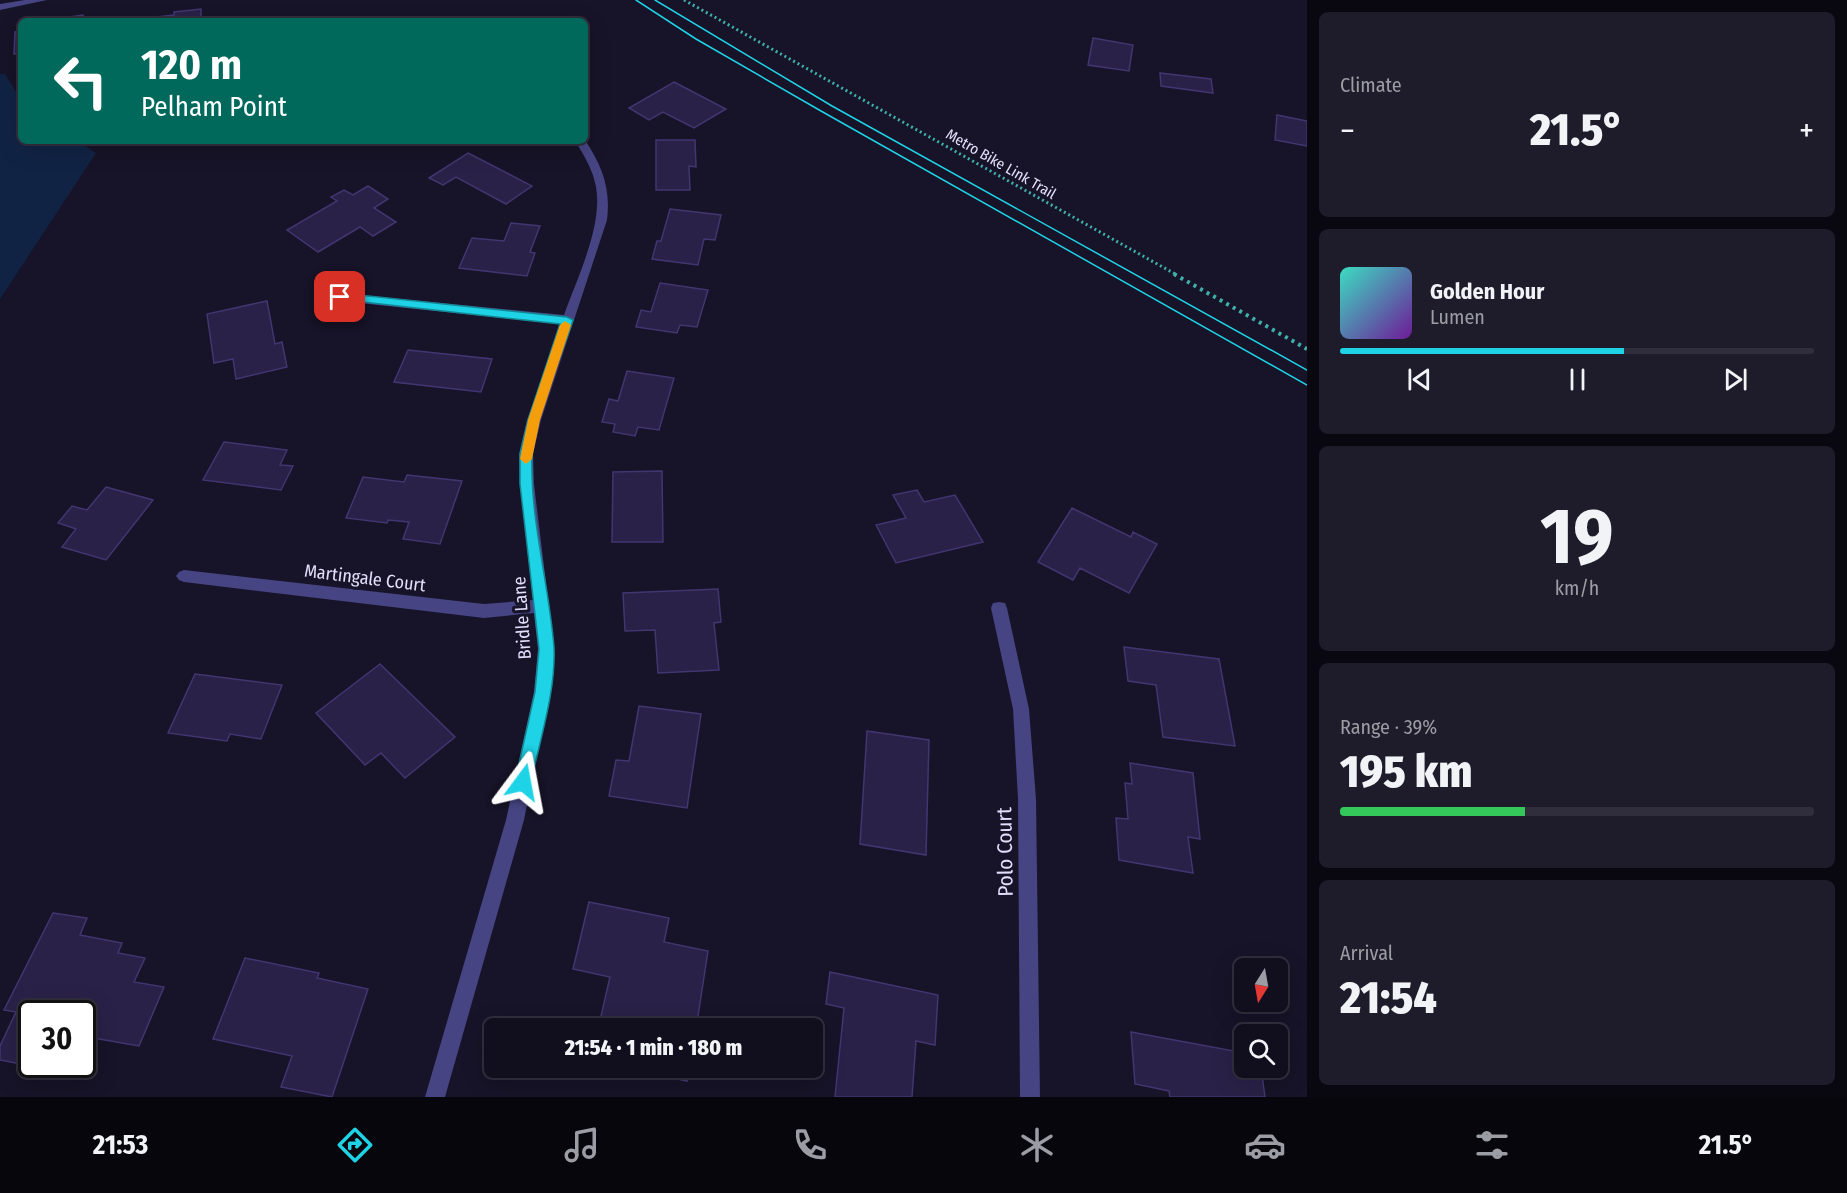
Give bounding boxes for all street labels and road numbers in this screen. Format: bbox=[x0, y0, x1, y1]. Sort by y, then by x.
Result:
street label: Metro Bike Link Trail bbox=[943, 125, 1059, 203]
street label: Martingale Court bbox=[303, 560, 427, 596]
street label: Bridle Lane bbox=[508, 576, 536, 660]
street label: Polo Court bbox=[991, 807, 1019, 897]

